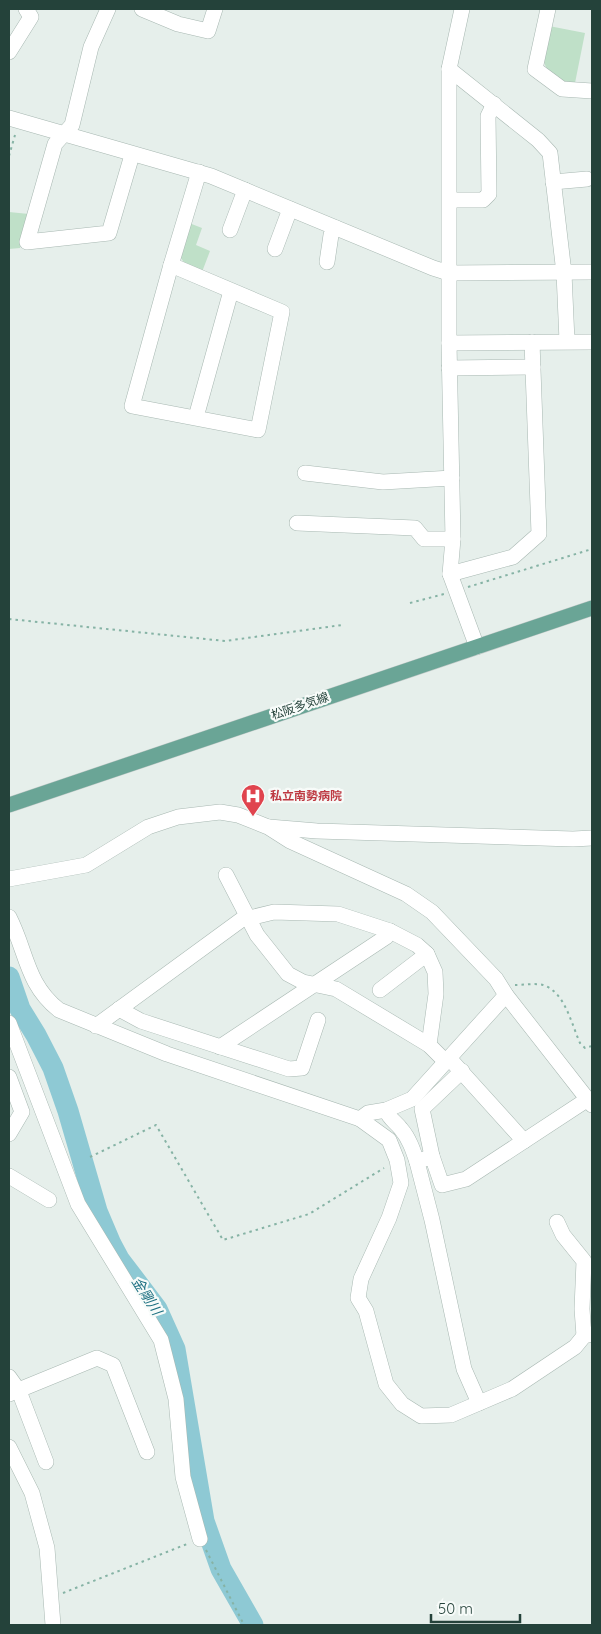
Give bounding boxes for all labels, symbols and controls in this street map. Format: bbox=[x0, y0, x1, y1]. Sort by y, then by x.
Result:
street label: 松阪多気線 bbox=[269, 689, 331, 722]
hospital icon: 私立南勢病院 bbox=[240, 783, 266, 817]
place label: 私立南勢病院 bbox=[270, 788, 342, 803]
water label: 金剛川 bbox=[128, 1273, 167, 1320]
scale bar bbox=[431, 1592, 520, 1624]
text: 50 m bbox=[438, 1599, 473, 1618]

